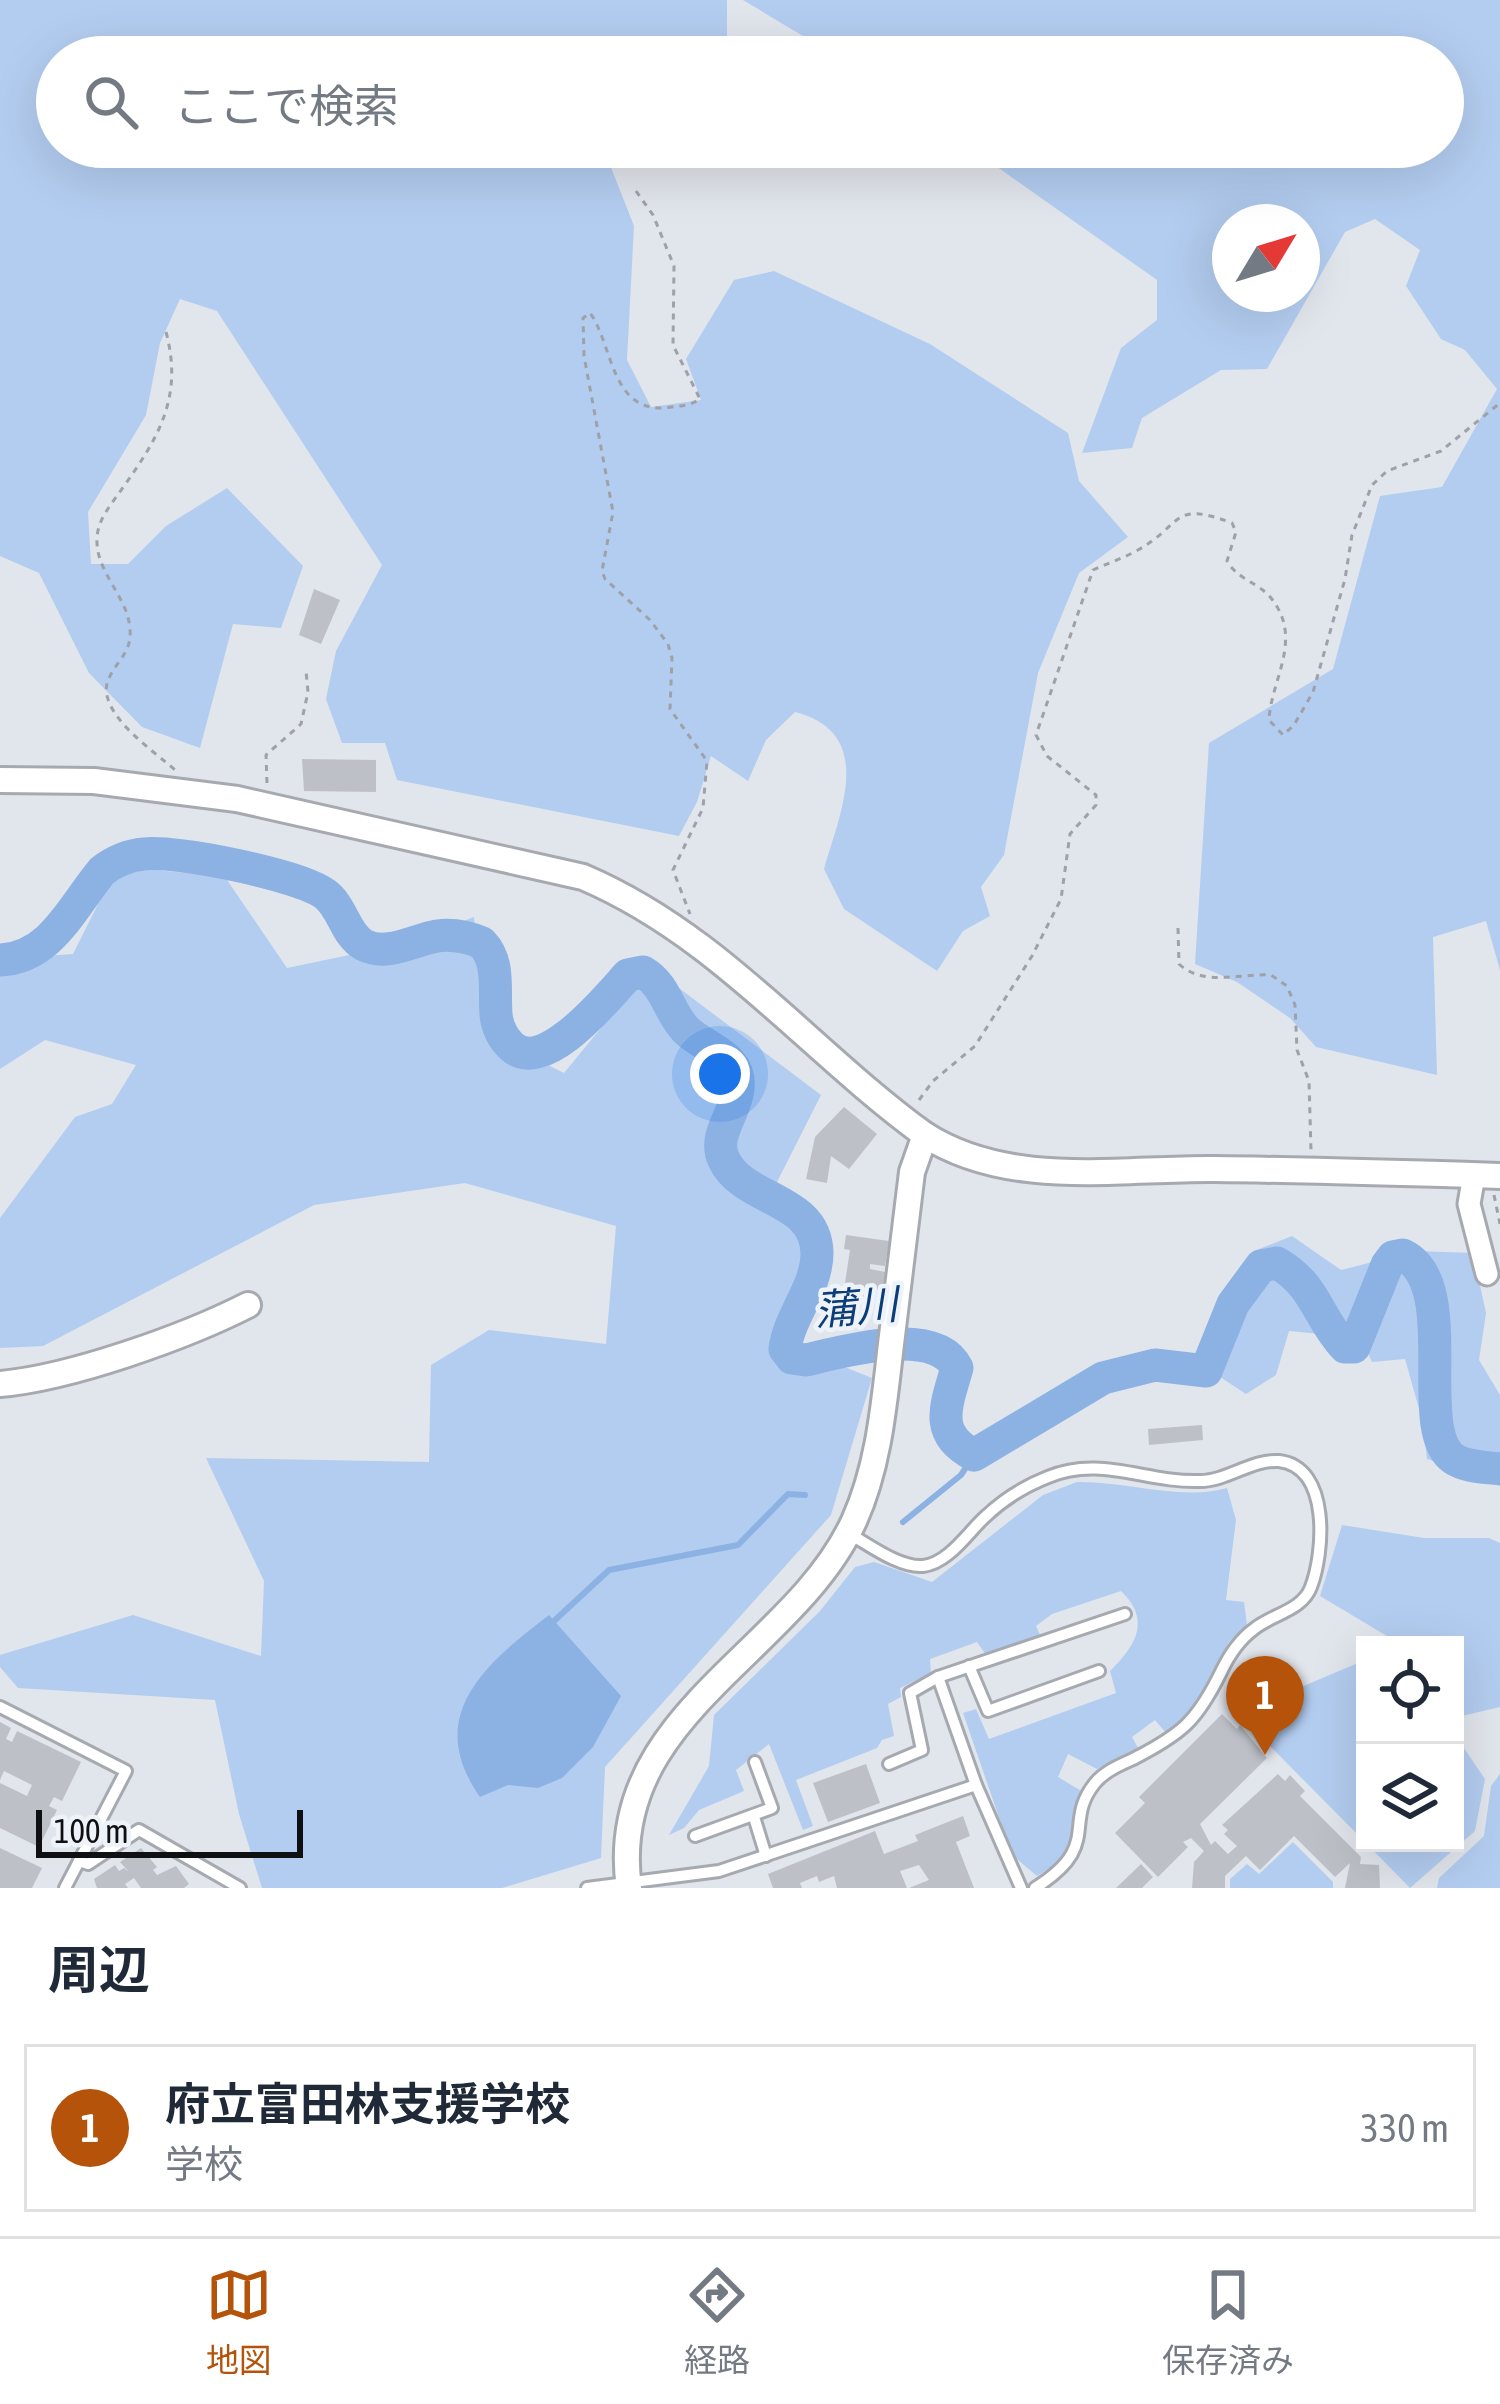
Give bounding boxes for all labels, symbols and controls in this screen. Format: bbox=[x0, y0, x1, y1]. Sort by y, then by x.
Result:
search box bbox=[36, 36, 1464, 168]
icon: search bbox=[78, 69, 144, 135]
text: ここで検索 bbox=[174, 80, 399, 132]
north arrow bbox=[1212, 204, 1320, 312]
your location bbox=[690, 1044, 750, 1104]
water label: 蒲川 bbox=[812, 1279, 904, 1335]
map controls bbox=[1356, 1636, 1464, 1852]
button: locate bbox=[1356, 1636, 1464, 1744]
pin: 1 bbox=[1226, 1656, 1304, 1755]
button: layers bbox=[1356, 1744, 1464, 1852]
scale bar bbox=[36, 1804, 303, 1857]
text: 100 m bbox=[54, 1812, 129, 1850]
text: 周辺 bbox=[48, 1940, 150, 1999]
text: 府立富田林支援学校 bbox=[165, 2078, 570, 2130]
text: 1 bbox=[81, 2106, 99, 2150]
text: 330 m bbox=[1361, 2106, 1449, 2150]
text: 学校 bbox=[165, 2142, 243, 2186]
tab: 地図 bbox=[206, 2262, 272, 2382]
tab: 経路 bbox=[684, 2262, 750, 2382]
tab: 保存済み bbox=[1162, 2262, 1294, 2382]

